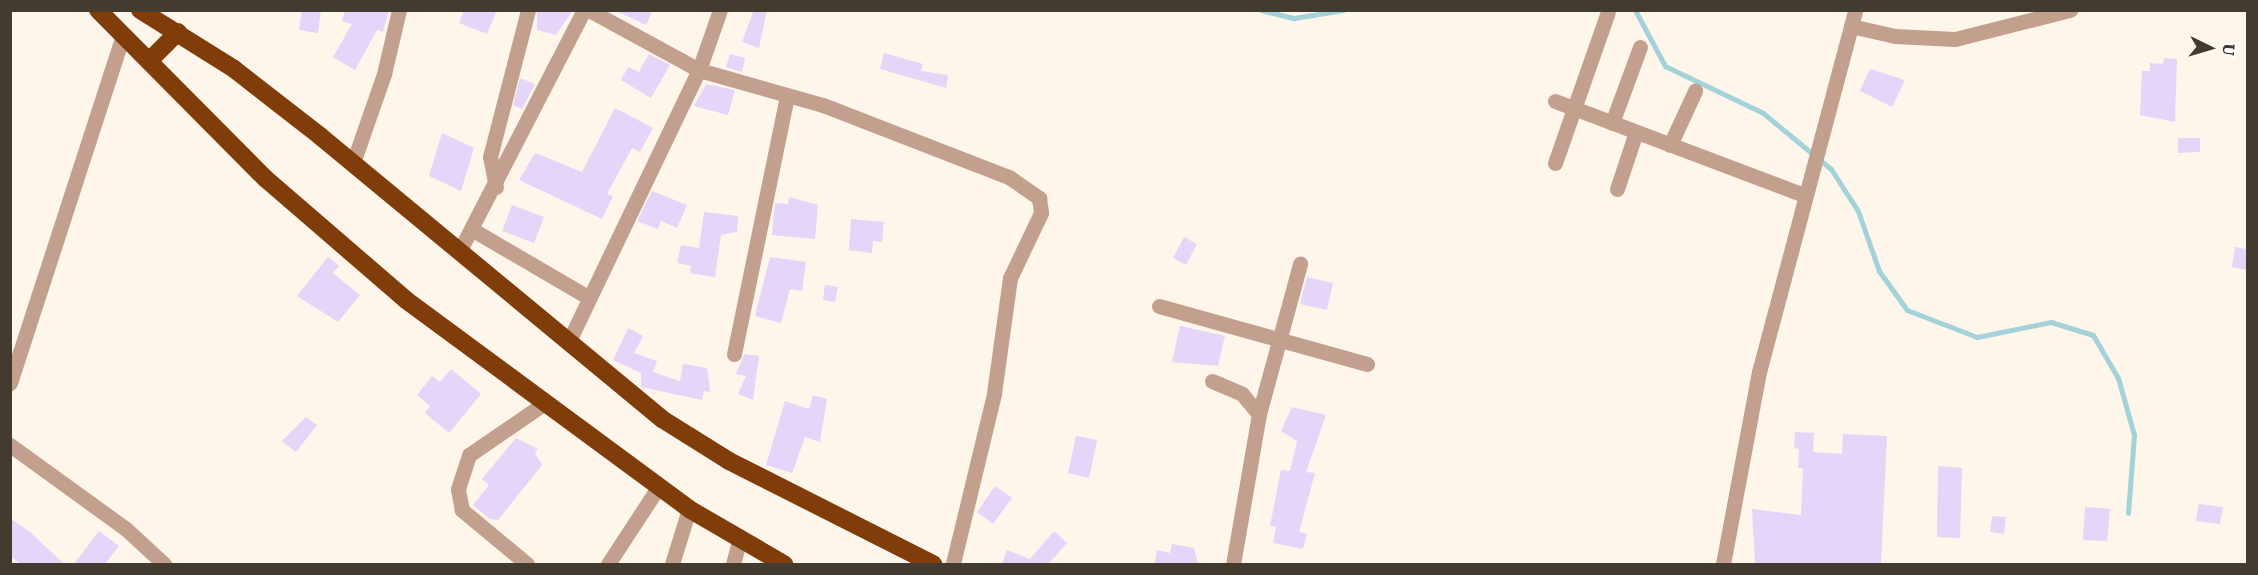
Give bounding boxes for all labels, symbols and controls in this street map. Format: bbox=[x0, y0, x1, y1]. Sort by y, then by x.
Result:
north arrow bbox=[2180, 18, 2240, 78]
text: U bbox=[2218, 43, 2238, 57]

